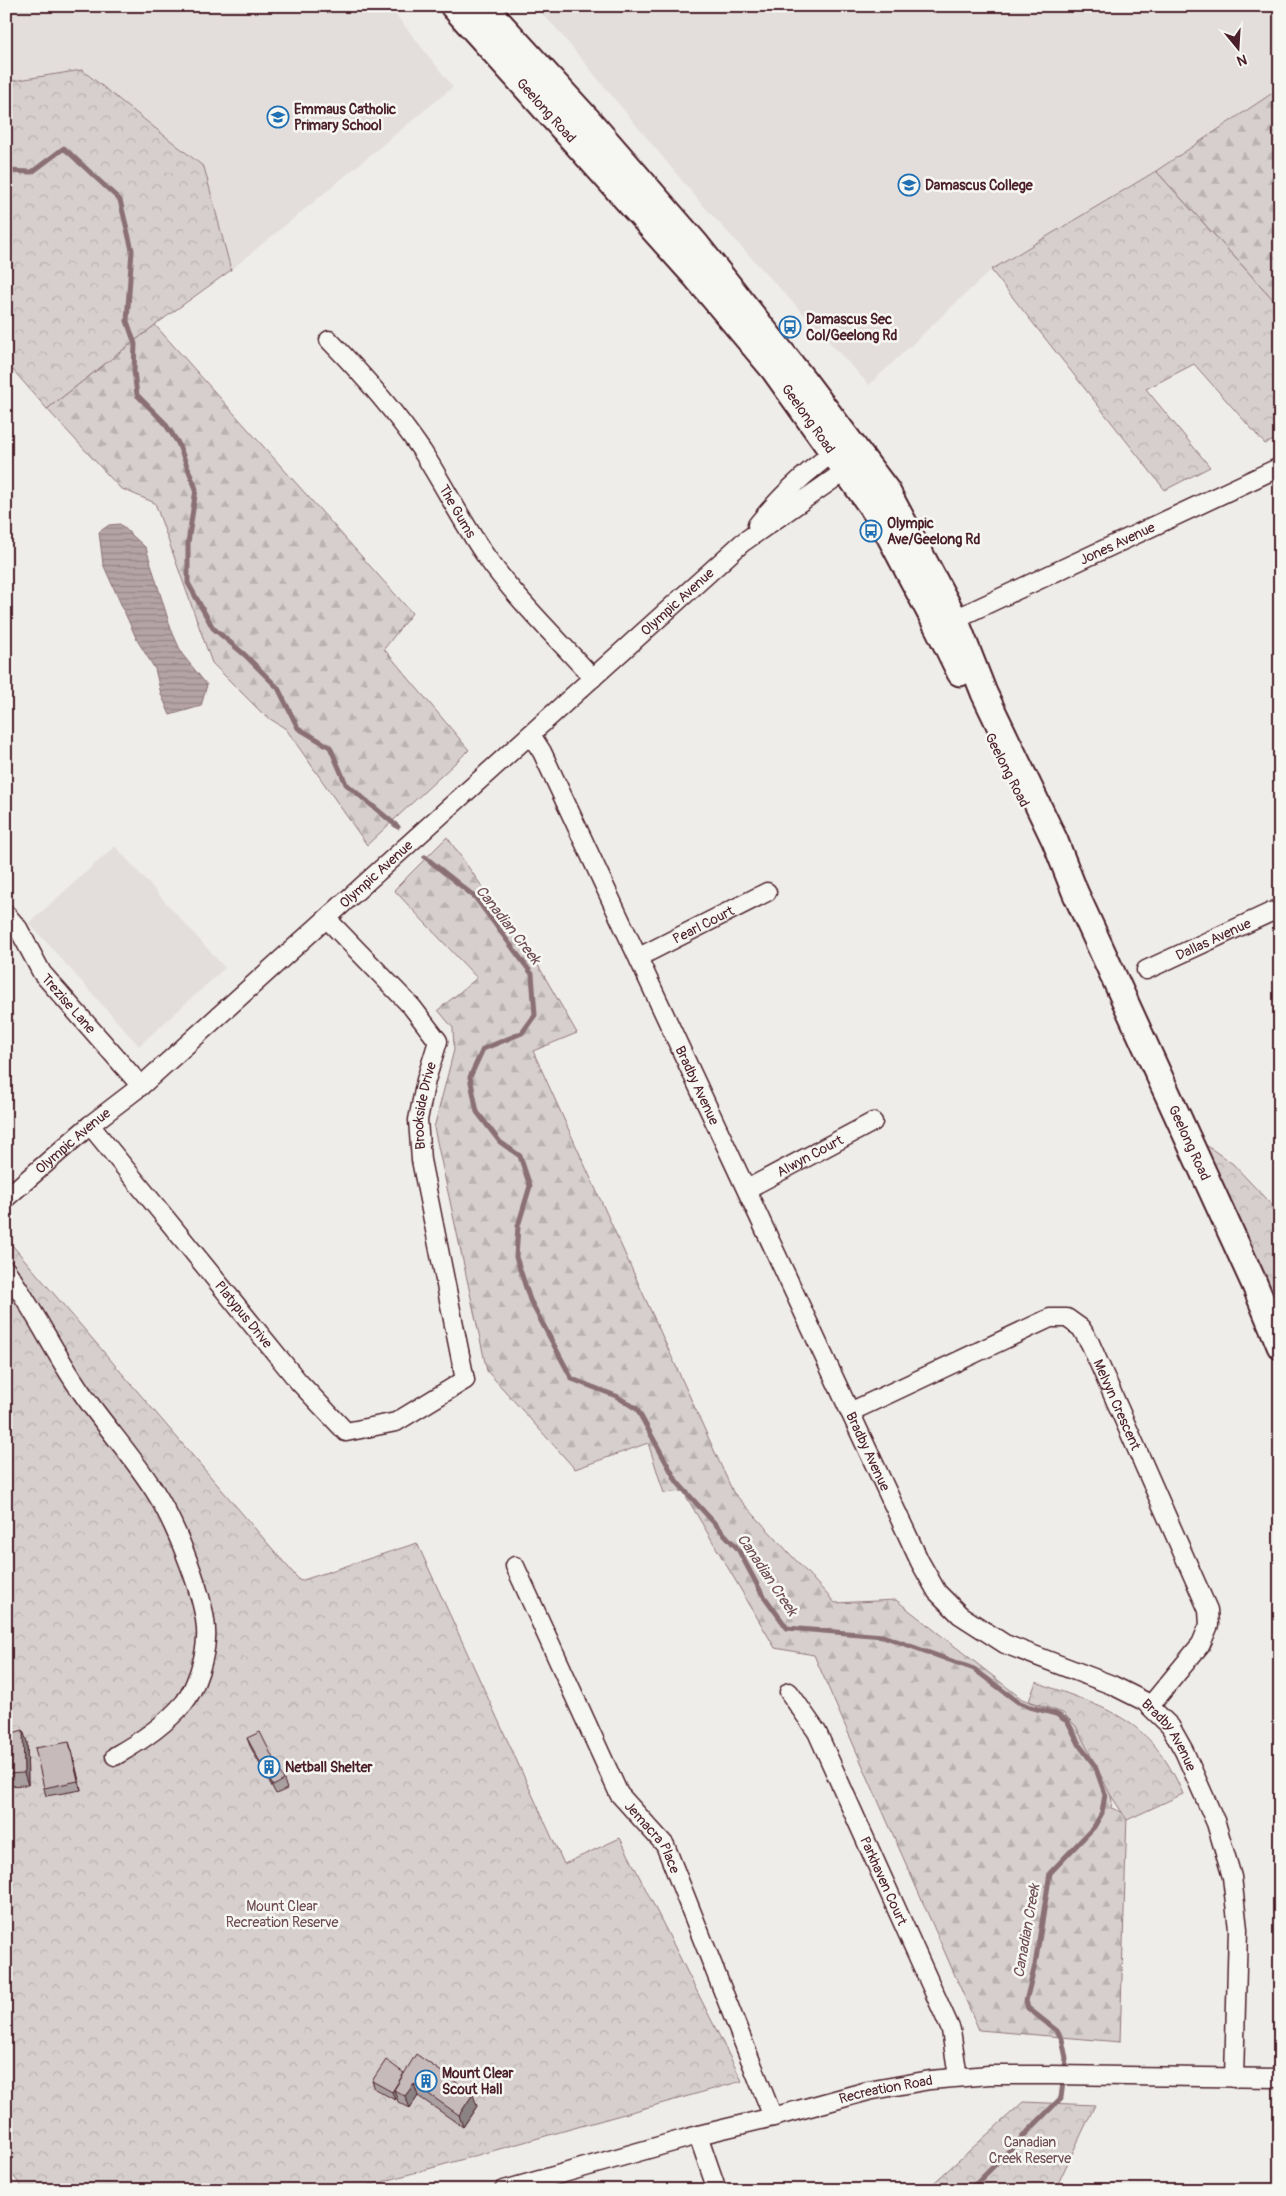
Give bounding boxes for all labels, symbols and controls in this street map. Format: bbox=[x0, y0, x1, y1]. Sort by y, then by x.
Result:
north arrow bbox=[1214, 22, 1264, 72]
text: N bbox=[1235, 50, 1249, 69]
street label: Geelong Road bbox=[513, 74, 580, 146]
place label: Emmaus Catholic Primary School bbox=[294, 101, 396, 134]
school or university icon: Emmaus Catholic Primary School bbox=[266, 105, 290, 129]
school or university icon: Damascus College bbox=[897, 173, 921, 197]
place label: Damascus College bbox=[925, 177, 1034, 194]
place label: Damascus Sec Col/Geelong Rd bbox=[806, 311, 897, 344]
bus stop icon: Damascus Sec Col/Geelong Rd bbox=[778, 315, 802, 339]
street label: Geelong Road bbox=[778, 381, 839, 457]
street label: The Gums bbox=[436, 482, 480, 542]
place label: Olympic Ave/Geelong Rd bbox=[887, 515, 980, 548]
street label: Jones Avenue bbox=[1077, 518, 1158, 568]
bus stop icon: Olympic Ave/Geelong Rd bbox=[859, 519, 883, 543]
street label: Olympic Avenue bbox=[637, 564, 717, 639]
street label: Geelong Road bbox=[981, 730, 1033, 810]
street label: Olympic Avenue bbox=[336, 836, 416, 911]
water label: Canadian Creek bbox=[471, 882, 546, 970]
street label: Pearl Court bbox=[670, 902, 737, 947]
street label: Dallas Avenue bbox=[1173, 914, 1254, 964]
street label: Trezise Lane bbox=[38, 970, 100, 1037]
street label: Bradby Avenue bbox=[672, 1043, 723, 1128]
street label: Brookside Drive bbox=[409, 1060, 440, 1150]
street label: Geelong Road bbox=[1165, 1102, 1214, 1183]
street label: Olympic Avenue bbox=[32, 1104, 114, 1177]
street label: Alwyn Court bbox=[774, 1131, 846, 1180]
street label: Platypus Drive bbox=[212, 1277, 276, 1352]
street label: Melvyn Crescent bbox=[1090, 1357, 1145, 1453]
street label: Bradby Avenue bbox=[843, 1409, 894, 1494]
water label: Canadian Creek bbox=[733, 1530, 802, 1621]
street label: Bradby Avenue bbox=[1138, 1695, 1200, 1774]
building icon: Netball Shelter bbox=[257, 1755, 281, 1779]
place label: Netball Shelter bbox=[285, 1759, 374, 1776]
street label: Jemacra Place bbox=[621, 1798, 684, 1876]
street label: Parkhaven Court bbox=[857, 1834, 911, 1928]
water label: Canadian Creek bbox=[1009, 1881, 1045, 1979]
park label: Mount Clear Recreation Reserve bbox=[226, 1898, 338, 1931]
place label: Mount Clear Scout Hall bbox=[442, 2065, 514, 2098]
building icon: Mount Clear Scout Hall bbox=[414, 2069, 438, 2093]
street label: Recreation Road bbox=[837, 2071, 934, 2107]
park label: Canadian Creek Reserve bbox=[989, 2134, 1071, 2167]

